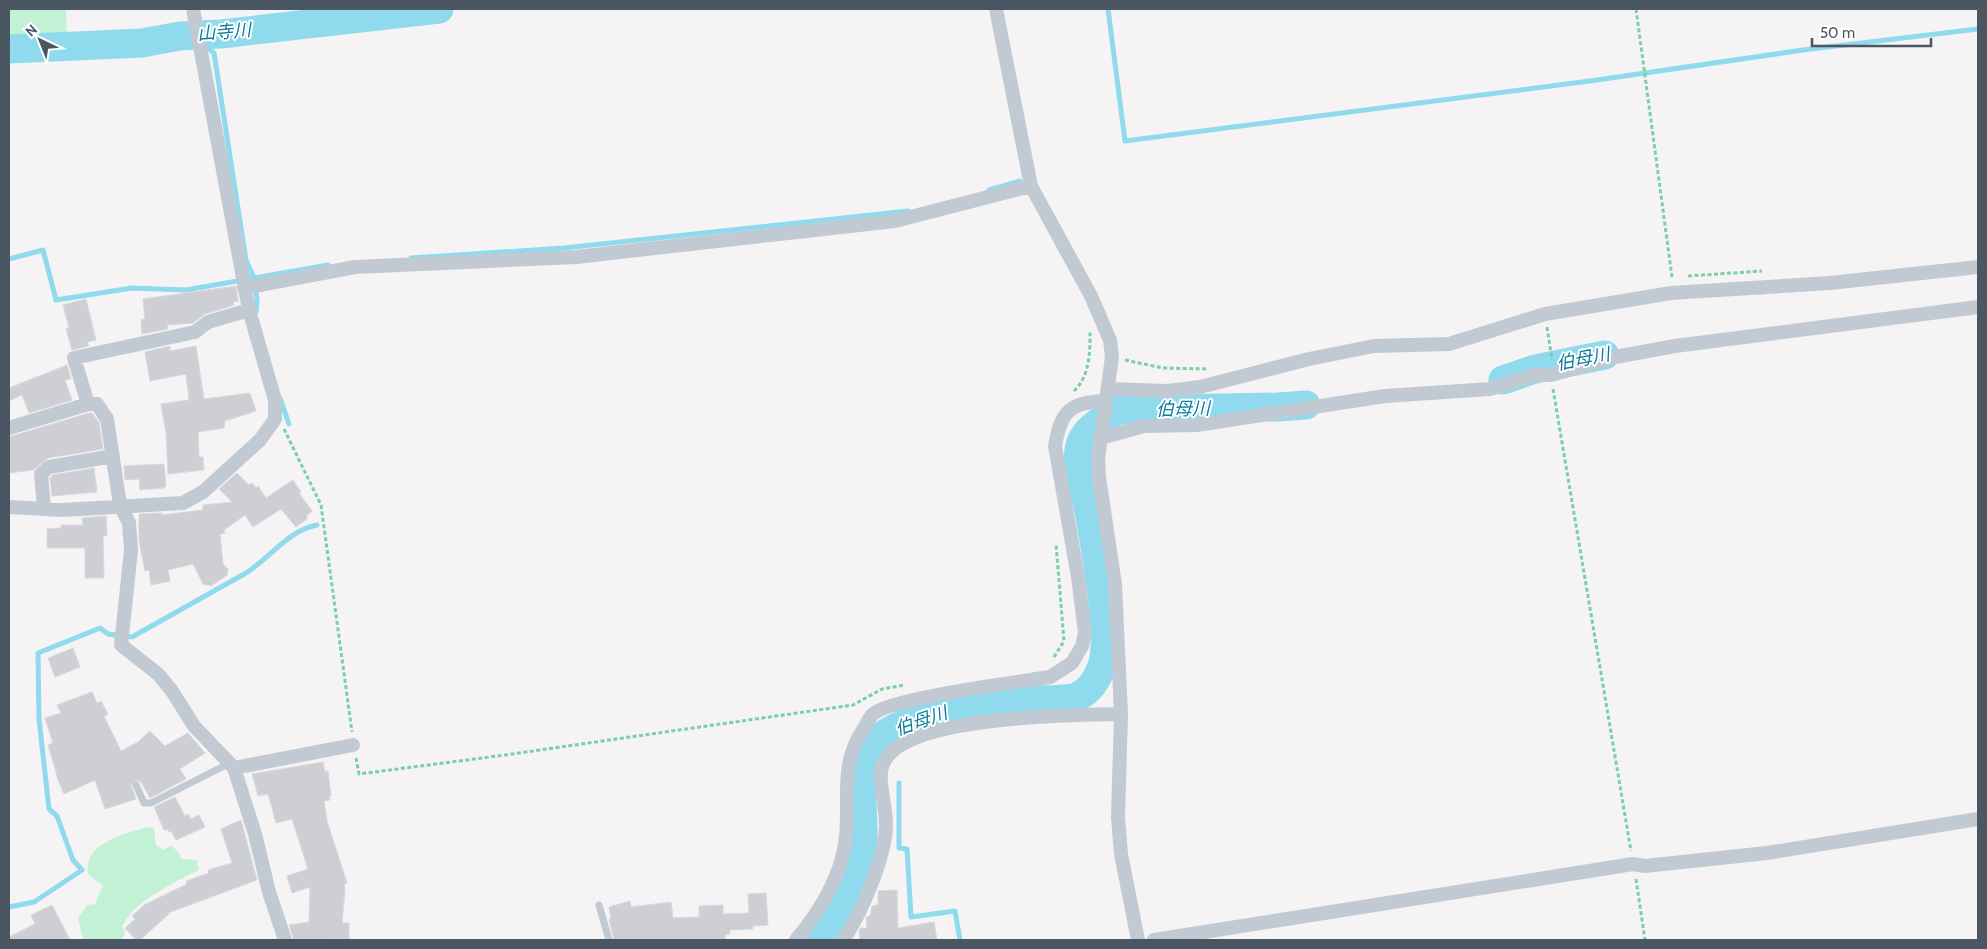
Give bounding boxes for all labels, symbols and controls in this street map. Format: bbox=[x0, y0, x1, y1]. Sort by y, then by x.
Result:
north arrow bbox=[15, 15, 65, 65]
scale bar bbox=[1812, 15, 1931, 47]
water label: 山寺川 bbox=[196, 19, 254, 45]
text: N bbox=[21, 21, 41, 40]
text: 50 m bbox=[1820, 24, 1855, 42]
water label: 伯母川 bbox=[1554, 343, 1614, 375]
water label: 伯母川 bbox=[1156, 397, 1212, 420]
water label: 伯母川 bbox=[892, 701, 952, 740]

